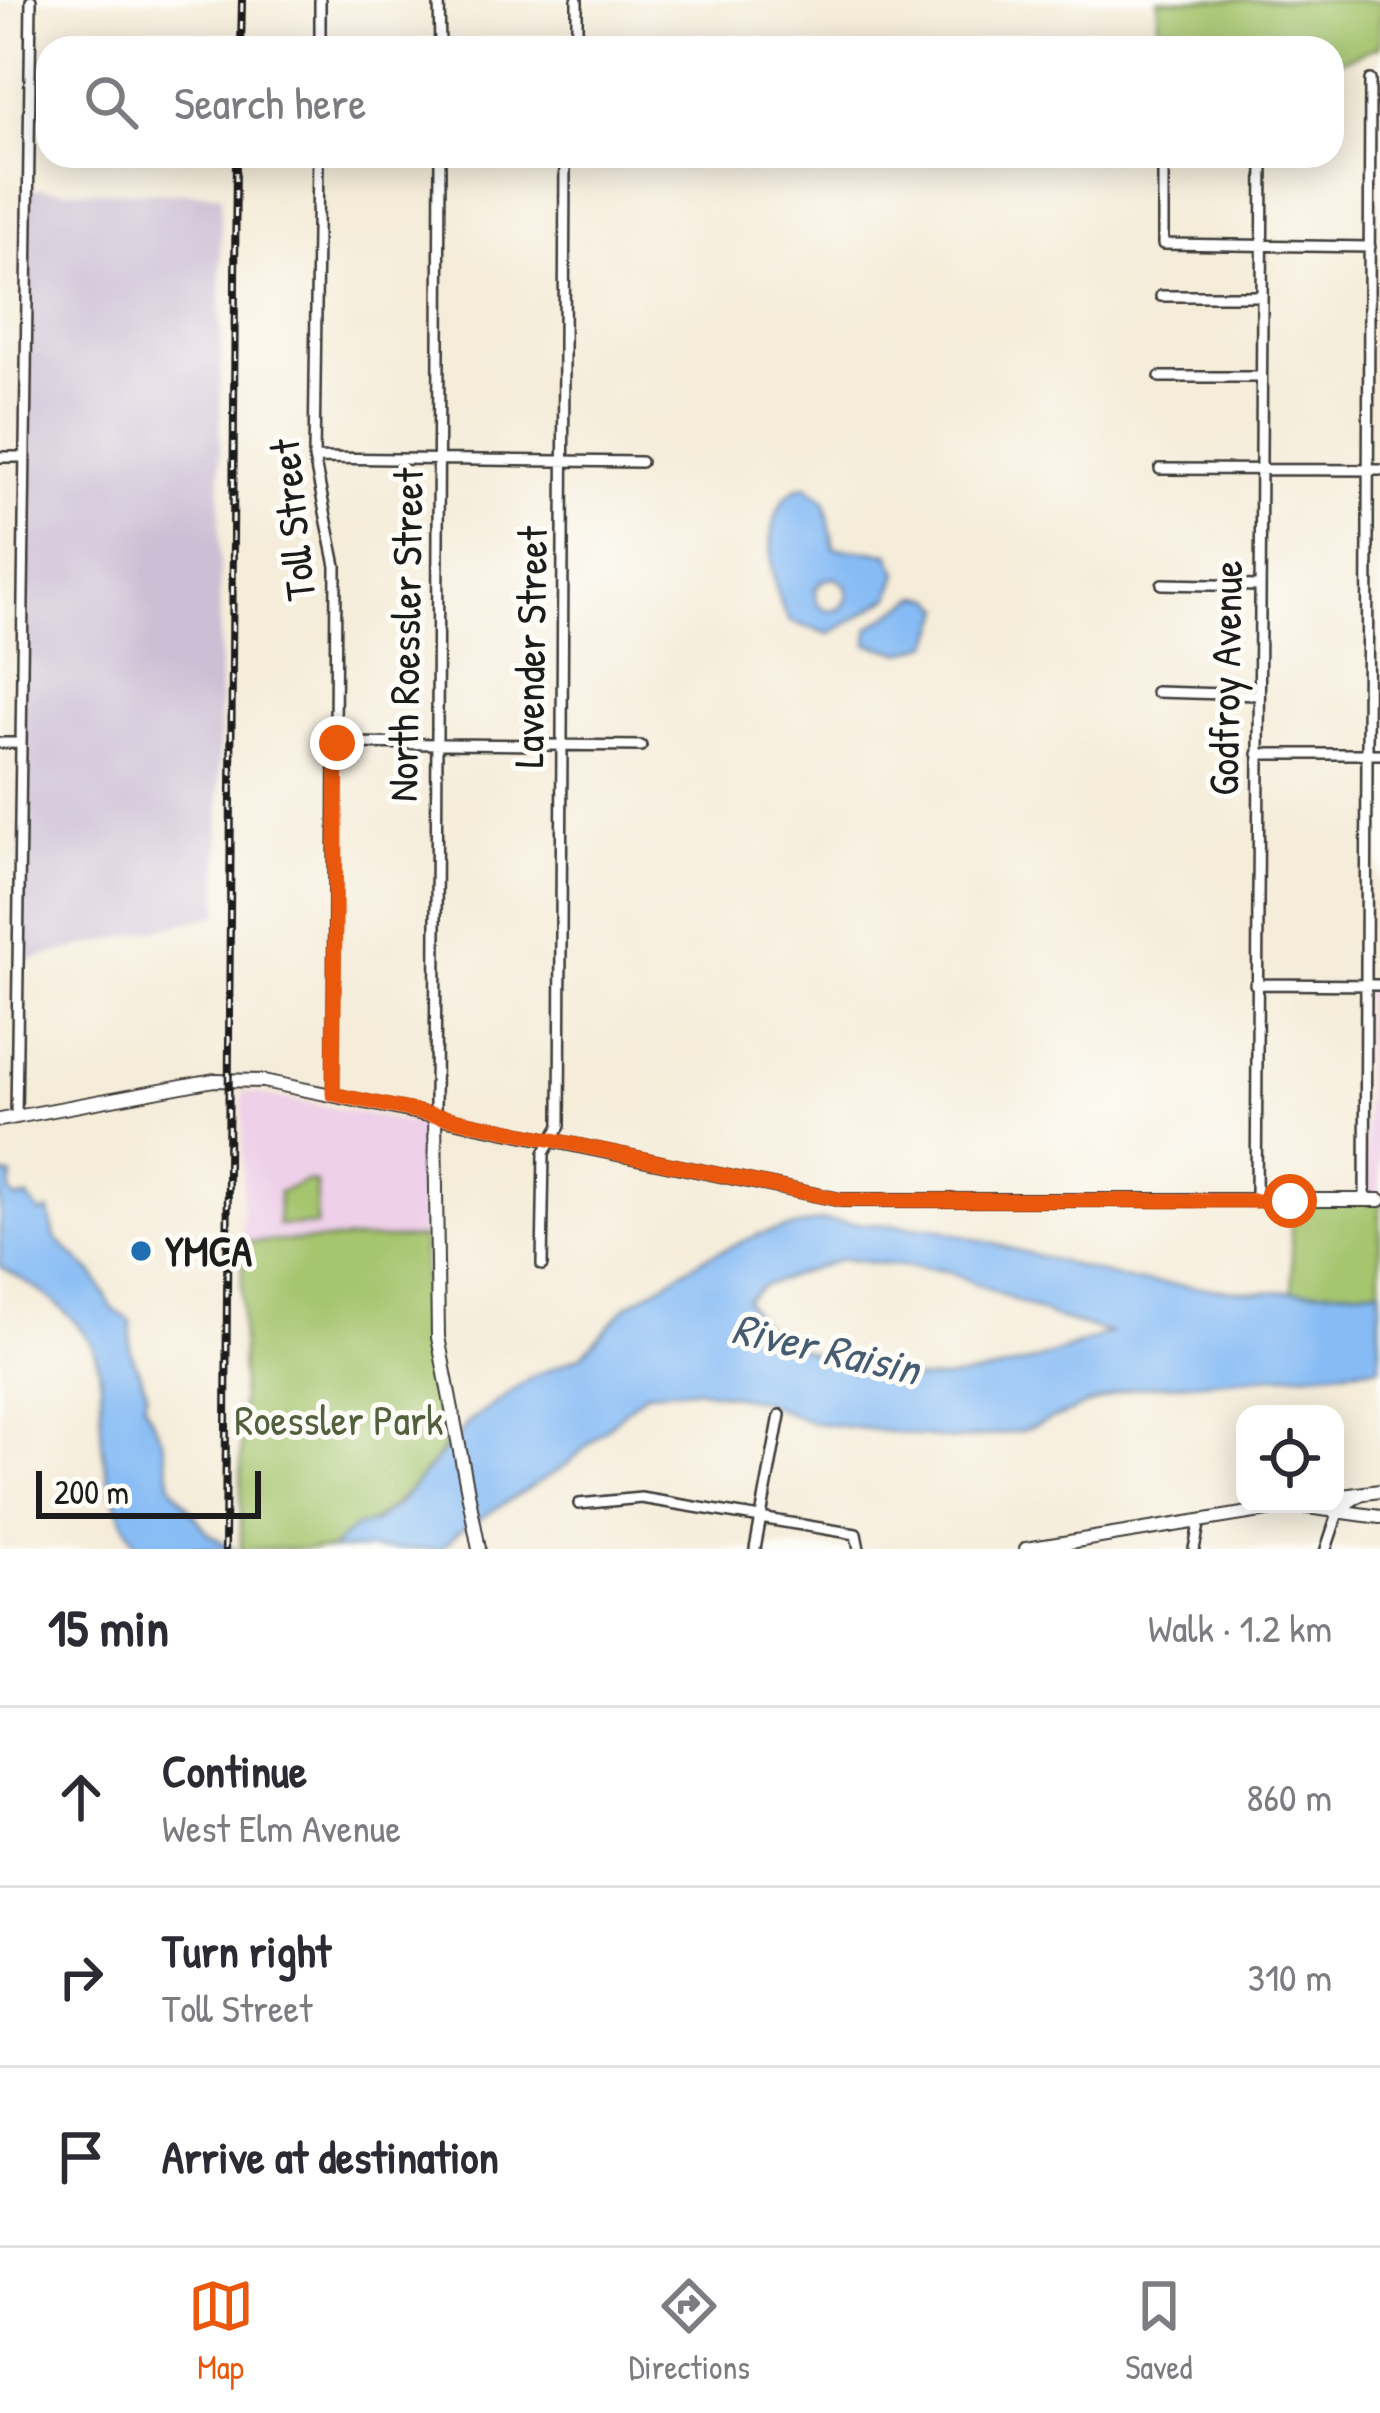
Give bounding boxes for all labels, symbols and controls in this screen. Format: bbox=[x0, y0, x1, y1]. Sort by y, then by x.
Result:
search box bbox=[36, 36, 1344, 168]
icon: search bbox=[78, 69, 144, 135]
text: Search here bbox=[174, 72, 366, 133]
street label: Toll Street bbox=[255, 436, 328, 604]
street label: North Roessler Street bbox=[373, 467, 436, 802]
street label: Lavender Street bbox=[499, 525, 560, 768]
street label: Godfroy Avenue bbox=[1194, 560, 1255, 796]
route end bbox=[310, 716, 364, 770]
route start bbox=[1263, 1174, 1317, 1228]
place label: YMCA bbox=[165, 1222, 253, 1279]
marker: YMCA bbox=[128, 1238, 154, 1264]
water label: River Raisin bbox=[727, 1296, 929, 1399]
park label: Roessler Park bbox=[234, 1391, 444, 1448]
map controls bbox=[1236, 1405, 1344, 1513]
button: locate bbox=[1236, 1405, 1344, 1513]
scale bar bbox=[36, 1465, 261, 1518]
text: 200 m bbox=[54, 1470, 129, 1514]
text: 15 min bbox=[48, 1593, 169, 1662]
text: Walk · 1.2 km bbox=[1148, 1601, 1332, 1654]
text: Continue bbox=[162, 1740, 307, 1801]
icon: ahead bbox=[48, 1764, 114, 1830]
text: 860 m bbox=[1247, 1770, 1332, 1823]
text: West Elm Avenue bbox=[162, 1801, 401, 1854]
text: Turn right bbox=[162, 1920, 331, 1981]
icon: right bbox=[48, 1944, 114, 2010]
text: 310 m bbox=[1247, 1950, 1332, 2003]
text: Toll Street bbox=[162, 1981, 313, 2034]
icon: arrive bbox=[48, 2124, 114, 2190]
text: Arrive at destination bbox=[162, 2126, 499, 2187]
tab: Map bbox=[188, 2273, 254, 2389]
tab: Directions bbox=[629, 2273, 750, 2389]
tab: Saved bbox=[1125, 2273, 1192, 2389]

